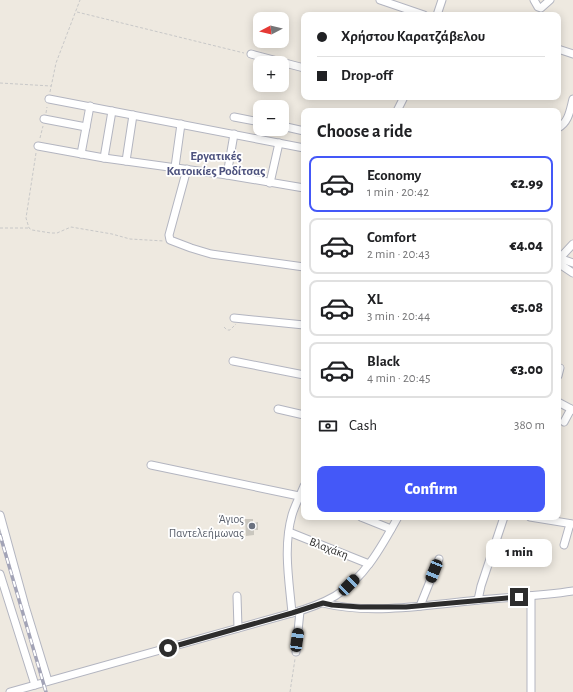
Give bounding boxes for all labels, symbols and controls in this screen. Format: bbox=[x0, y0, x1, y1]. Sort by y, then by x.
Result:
north arrow bbox=[253, 12, 289, 48]
map controls bbox=[253, 12, 289, 136]
text: Χρήστου Καρατζάβελου bbox=[341, 29, 485, 44]
button: + bbox=[253, 56, 289, 92]
text: Drop-off bbox=[341, 68, 393, 83]
button: − bbox=[253, 100, 289, 136]
text: Choose a ride bbox=[317, 123, 412, 141]
district label: Εργατικές Κατοικίες Ροδίτσας bbox=[167, 150, 265, 178]
icon: car bbox=[319, 166, 355, 202]
text: Economy bbox=[367, 168, 421, 183]
text: €2.99 bbox=[511, 176, 543, 191]
text: 1 min · 20:42 bbox=[367, 186, 429, 199]
icon: car bbox=[319, 228, 355, 264]
text: Comfort bbox=[367, 230, 416, 245]
text: €4.04 bbox=[510, 238, 543, 253]
text: 2 min · 20:43 bbox=[367, 248, 430, 261]
icon: car bbox=[319, 290, 355, 326]
text: XL bbox=[367, 292, 383, 307]
text: €5.08 bbox=[511, 300, 543, 315]
text: 3 min · 20:44 bbox=[367, 310, 430, 323]
icon: car bbox=[319, 352, 355, 388]
text: Black bbox=[367, 354, 400, 369]
text: €3.00 bbox=[511, 362, 543, 377]
text: 4 min · 20:45 bbox=[367, 372, 430, 385]
icon: cash bbox=[317, 415, 339, 437]
text: Cash bbox=[349, 418, 377, 433]
text: 380 m bbox=[514, 419, 545, 432]
button: Confirm bbox=[317, 466, 545, 512]
place label: Άγιος Παντελεήμωνας bbox=[169, 513, 244, 540]
marker: Άγιος Παντελεήμωνας bbox=[247, 521, 257, 531]
street label: Βλαχάκη bbox=[308, 535, 350, 561]
callout: 1 min bbox=[486, 539, 552, 567]
text: 1 min bbox=[505, 546, 533, 559]
car bbox=[424, 558, 444, 584]
car bbox=[336, 572, 362, 598]
route end bbox=[510, 588, 528, 606]
car bbox=[289, 627, 305, 653]
route start bbox=[159, 639, 177, 657]

